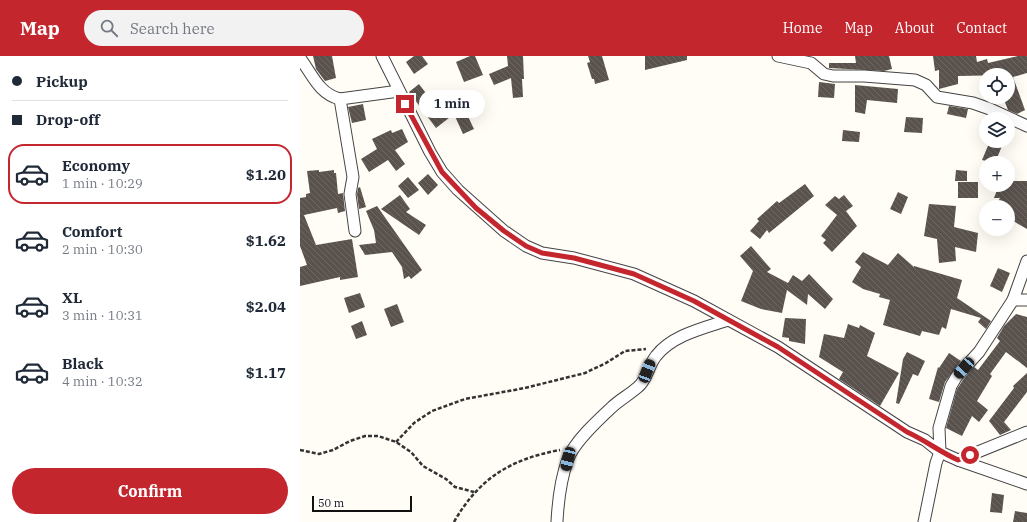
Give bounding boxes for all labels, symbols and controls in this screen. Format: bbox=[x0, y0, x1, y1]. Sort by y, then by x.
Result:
search box bbox=[84, 10, 364, 46]
text: Map bbox=[20, 16, 60, 40]
icon: search bbox=[98, 17, 120, 39]
text: Search here bbox=[130, 19, 214, 38]
text: Home bbox=[783, 19, 822, 37]
text: Map bbox=[844, 19, 873, 37]
text: About bbox=[895, 19, 934, 37]
text: Contact bbox=[956, 19, 1007, 37]
map controls bbox=[979, 68, 1015, 236]
button: locate bbox=[979, 68, 1015, 104]
text: Pickup bbox=[36, 72, 88, 91]
callout: 1 min bbox=[419, 90, 485, 118]
route end bbox=[396, 95, 414, 113]
text: 1 min bbox=[434, 95, 470, 112]
text: Drop-off bbox=[36, 110, 100, 129]
button: layers bbox=[979, 112, 1015, 148]
icon: car bbox=[14, 156, 50, 192]
text: Economy bbox=[62, 156, 130, 175]
button: + bbox=[979, 156, 1015, 192]
text: $1.20 bbox=[246, 165, 286, 184]
text: 1 min · 10:29 bbox=[62, 175, 143, 192]
button: − bbox=[979, 200, 1015, 236]
icon: car bbox=[14, 222, 50, 258]
text: Comfort bbox=[62, 222, 122, 241]
text: $1.62 bbox=[246, 231, 286, 250]
text: 2 min · 10:30 bbox=[62, 241, 143, 258]
icon: car bbox=[14, 288, 50, 324]
text: XL bbox=[62, 288, 82, 307]
text: $2.04 bbox=[246, 297, 286, 316]
text: 3 min · 10:31 bbox=[62, 307, 143, 324]
icon: car bbox=[14, 354, 50, 390]
text: Black bbox=[62, 354, 103, 373]
car bbox=[952, 355, 976, 381]
car bbox=[637, 358, 657, 384]
text: $1.17 bbox=[246, 363, 286, 382]
text: 4 min · 10:32 bbox=[62, 373, 143, 390]
car bbox=[559, 446, 577, 472]
route start bbox=[961, 446, 979, 464]
button: Confirm bbox=[12, 468, 288, 514]
scale bar bbox=[312, 494, 412, 513]
text: 50 m bbox=[318, 496, 344, 510]

